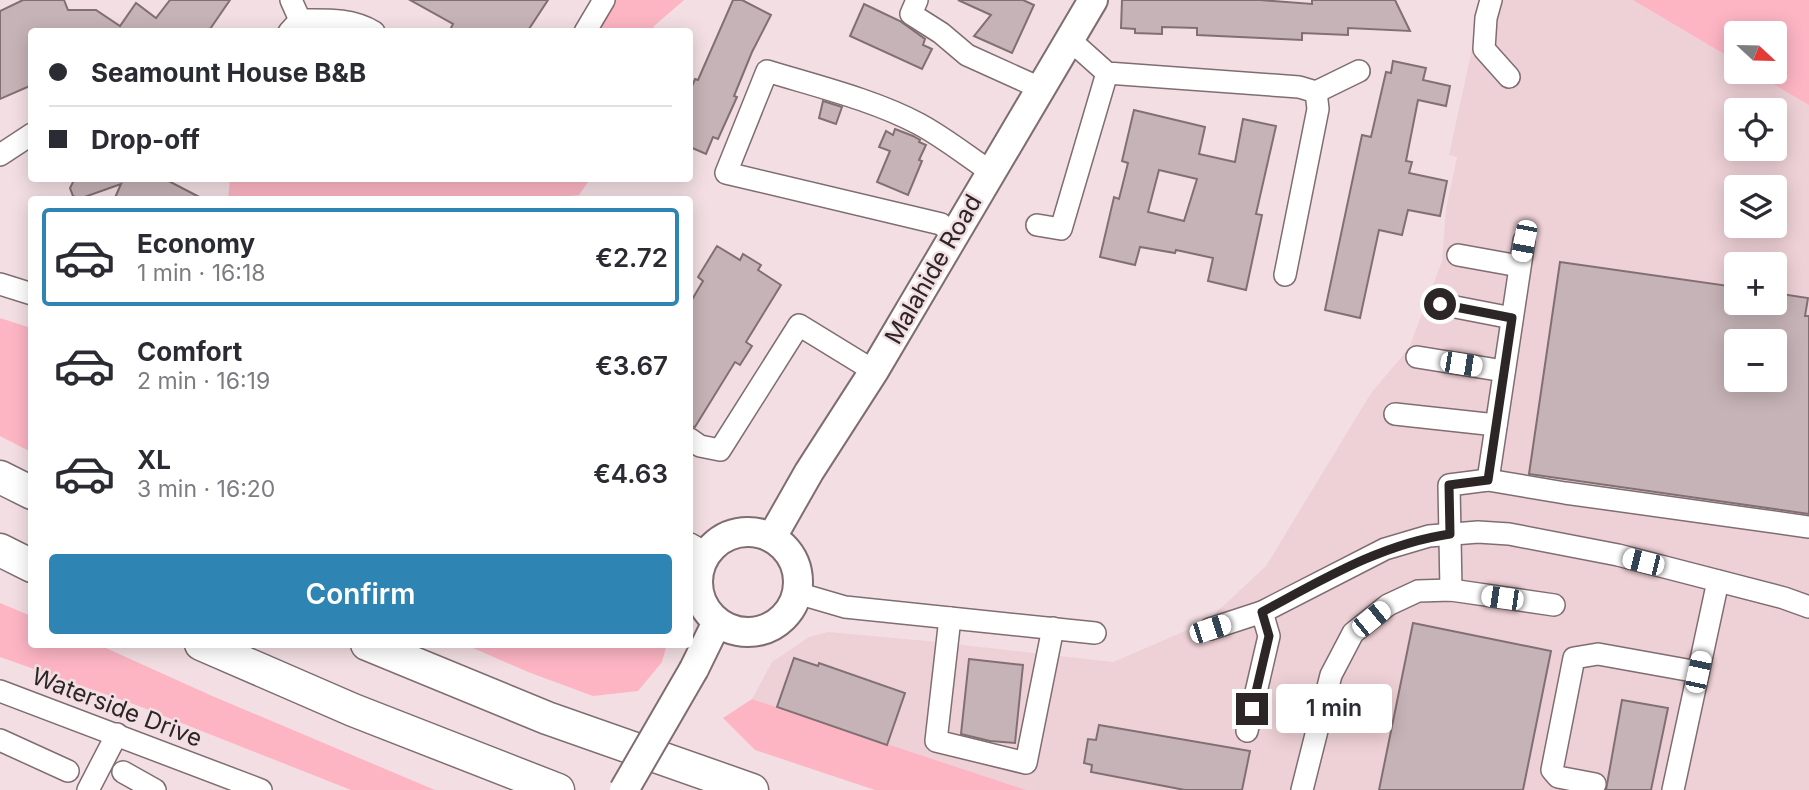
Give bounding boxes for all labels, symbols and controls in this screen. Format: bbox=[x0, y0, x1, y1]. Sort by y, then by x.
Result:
north arrow bbox=[1724, 21, 1787, 84]
map controls bbox=[1724, 21, 1787, 392]
text: Seamount House B&B bbox=[91, 57, 366, 88]
button: locate bbox=[1724, 98, 1787, 161]
text: Drop-off bbox=[91, 124, 200, 155]
button: layers bbox=[1724, 175, 1787, 238]
street label: Malahide Road bbox=[878, 189, 988, 349]
car bbox=[1510, 218, 1539, 264]
icon: car bbox=[53, 226, 116, 289]
text: Economy bbox=[137, 228, 255, 259]
text: €2.72 bbox=[595, 242, 668, 273]
button: + bbox=[1724, 252, 1787, 315]
text: 1 min · 16:18 bbox=[137, 259, 266, 287]
route start bbox=[1424, 288, 1456, 320]
button: − bbox=[1724, 329, 1787, 392]
icon: car bbox=[53, 334, 116, 397]
text: Comfort bbox=[137, 336, 242, 367]
text: €3.67 bbox=[595, 350, 668, 381]
car bbox=[1439, 350, 1484, 378]
text: 2 min · 16:19 bbox=[137, 367, 270, 395]
icon: car bbox=[53, 442, 116, 505]
text: XL bbox=[137, 444, 171, 475]
text: €4.63 bbox=[593, 458, 668, 489]
text: 3 min · 16:20 bbox=[137, 475, 275, 503]
car bbox=[1621, 547, 1666, 577]
button: Confirm bbox=[49, 554, 672, 634]
car bbox=[1480, 585, 1525, 611]
car bbox=[1349, 598, 1394, 640]
car bbox=[1187, 613, 1234, 645]
car bbox=[1684, 649, 1713, 695]
street label: Waterside Drive bbox=[28, 661, 206, 753]
callout: 1 min bbox=[1276, 684, 1392, 734]
route end bbox=[1236, 693, 1268, 725]
text: 1 min bbox=[1306, 694, 1362, 722]

